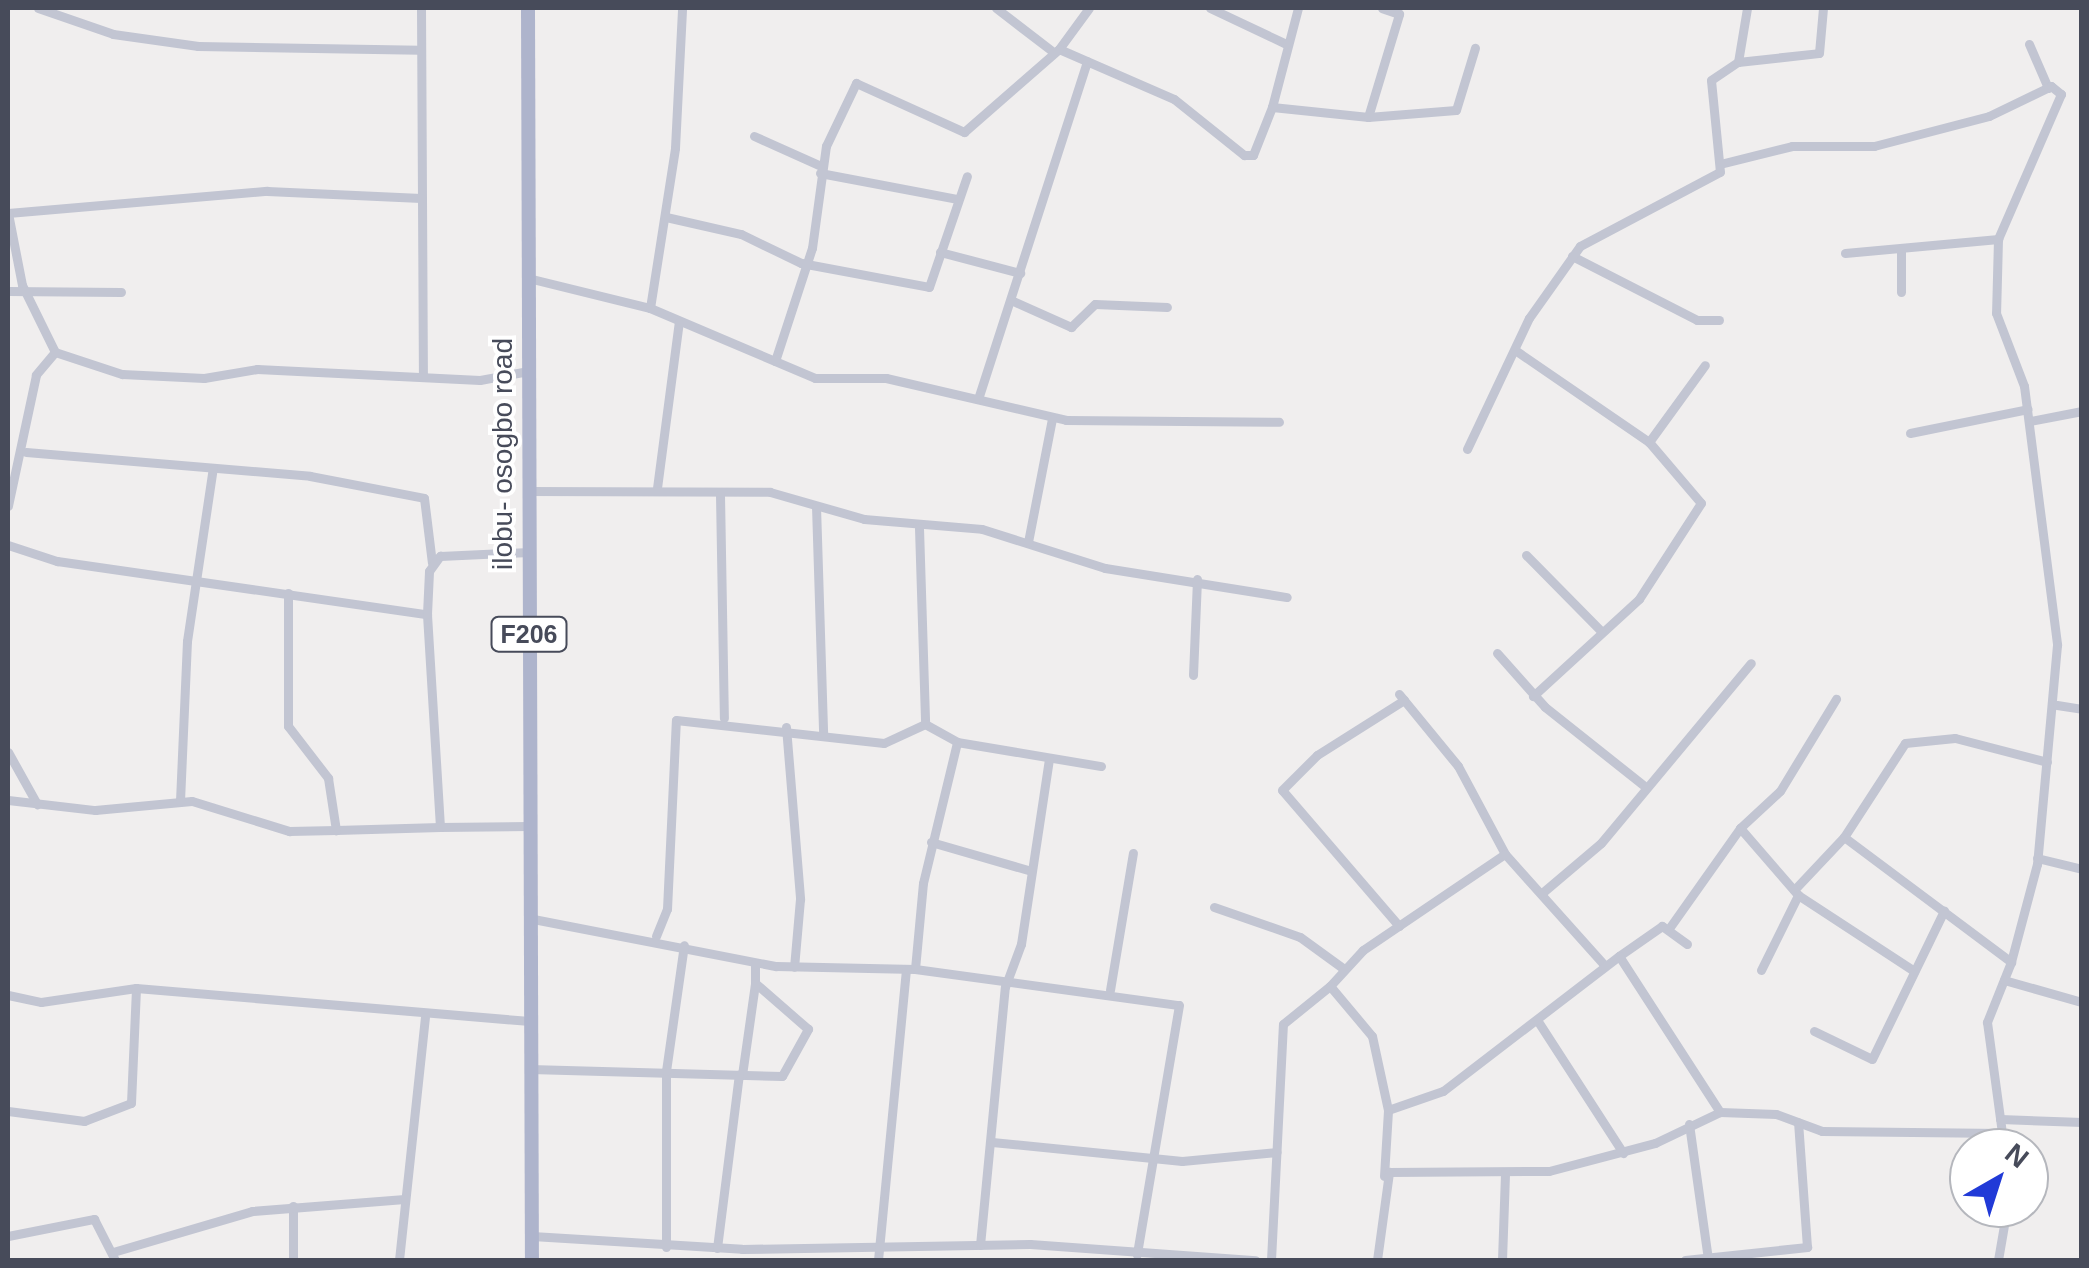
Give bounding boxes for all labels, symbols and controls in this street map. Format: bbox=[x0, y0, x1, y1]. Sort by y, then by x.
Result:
street label: ilobu- osogbo road bbox=[486, 338, 520, 570]
road number: F206 bbox=[489, 614, 569, 654]
north arrow bbox=[1949, 1128, 2049, 1228]
text: N bbox=[1999, 1137, 2035, 1174]

